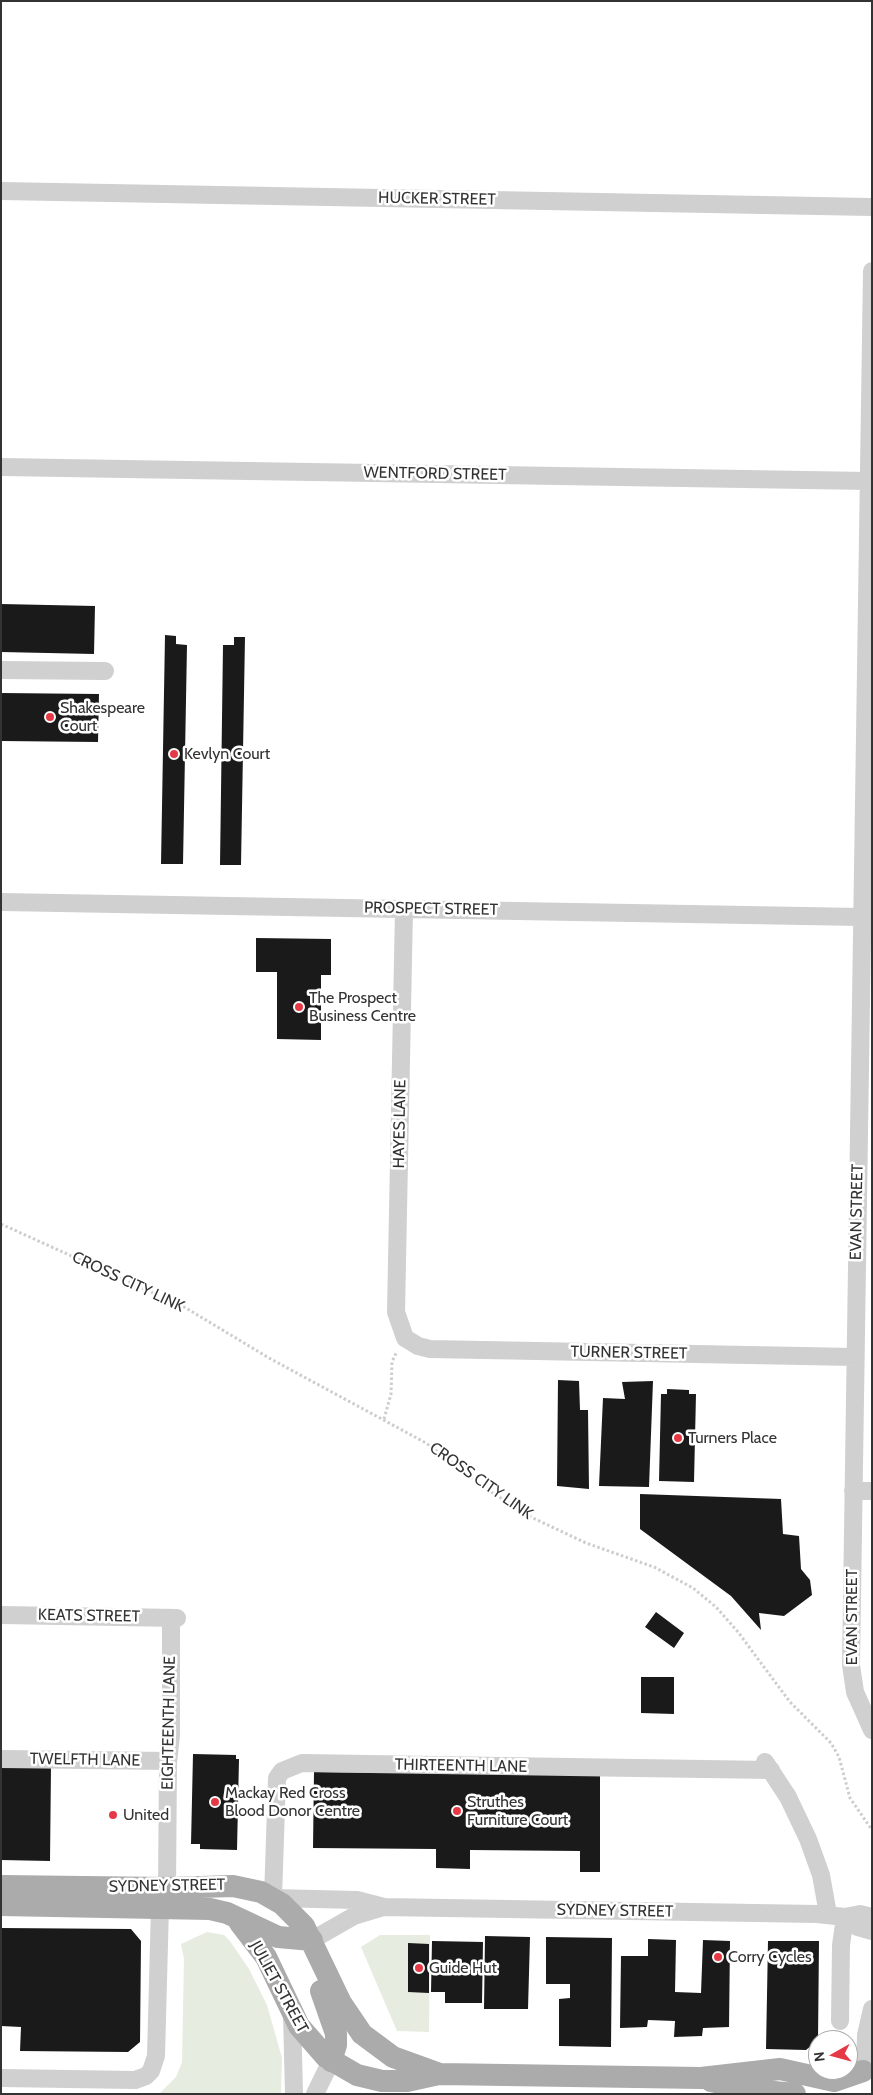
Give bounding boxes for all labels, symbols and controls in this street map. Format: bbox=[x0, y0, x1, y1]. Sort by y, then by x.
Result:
street label: HUCKER STREET bbox=[378, 188, 496, 210]
street label: WENTFORD STREET bbox=[363, 463, 507, 485]
place label: Shakespeare Court bbox=[60, 698, 145, 736]
marker: Shakespeare Court bbox=[44, 711, 56, 723]
place label: Kevlyn Court bbox=[184, 744, 270, 764]
marker: Kevlyn Court bbox=[168, 748, 180, 760]
street label: PROSPECT STREET bbox=[364, 898, 498, 920]
place label: The Prospect Business Centre bbox=[309, 988, 416, 1026]
marker: The Prospect Business Centre bbox=[293, 1001, 305, 1013]
street label: HAYES LANE bbox=[390, 1079, 410, 1169]
street label: EVAN STREET bbox=[847, 1164, 867, 1260]
street label: CROSS CITY LINK bbox=[69, 1248, 187, 1316]
street label: TURNER STREET bbox=[570, 1342, 688, 1364]
place label: Turners Place bbox=[688, 1428, 777, 1448]
marker: Turners Place bbox=[672, 1432, 684, 1444]
street label: CROSS CITY LINK bbox=[426, 1438, 536, 1524]
street label: EVAN STREET bbox=[842, 1569, 862, 1665]
street label: KEATS STREET bbox=[38, 1606, 140, 1626]
street label: EIGHTEENTH LANE bbox=[158, 1656, 180, 1790]
street label: TWELFTH LANE bbox=[30, 1749, 140, 1771]
street label: THIRTEENTH LANE bbox=[395, 1755, 527, 1777]
place label: Mackay Red Cross Blood Donor Centre bbox=[225, 1783, 360, 1821]
place label: Struthes Furniture Court bbox=[467, 1792, 568, 1830]
marker: Mackay Red Cross Blood Donor Centre bbox=[209, 1796, 221, 1808]
place label: United bbox=[123, 1805, 169, 1825]
marker: Struthes Furniture Court bbox=[451, 1805, 463, 1817]
marker: United bbox=[107, 1809, 119, 1821]
street label: SYDNEY STREET bbox=[109, 1875, 225, 1897]
street label: SYDNEY STREET bbox=[557, 1900, 673, 1922]
street label: JULIET STREET bbox=[246, 1938, 312, 2036]
place label: Corry Cycles bbox=[728, 1947, 812, 1967]
marker: Corry Cycles bbox=[712, 1951, 724, 1963]
place label: Guide Hut bbox=[429, 1958, 497, 1978]
marker: Guide Hut bbox=[413, 1962, 425, 1974]
north arrow bbox=[808, 2030, 858, 2080]
text: N bbox=[810, 2051, 829, 2063]

